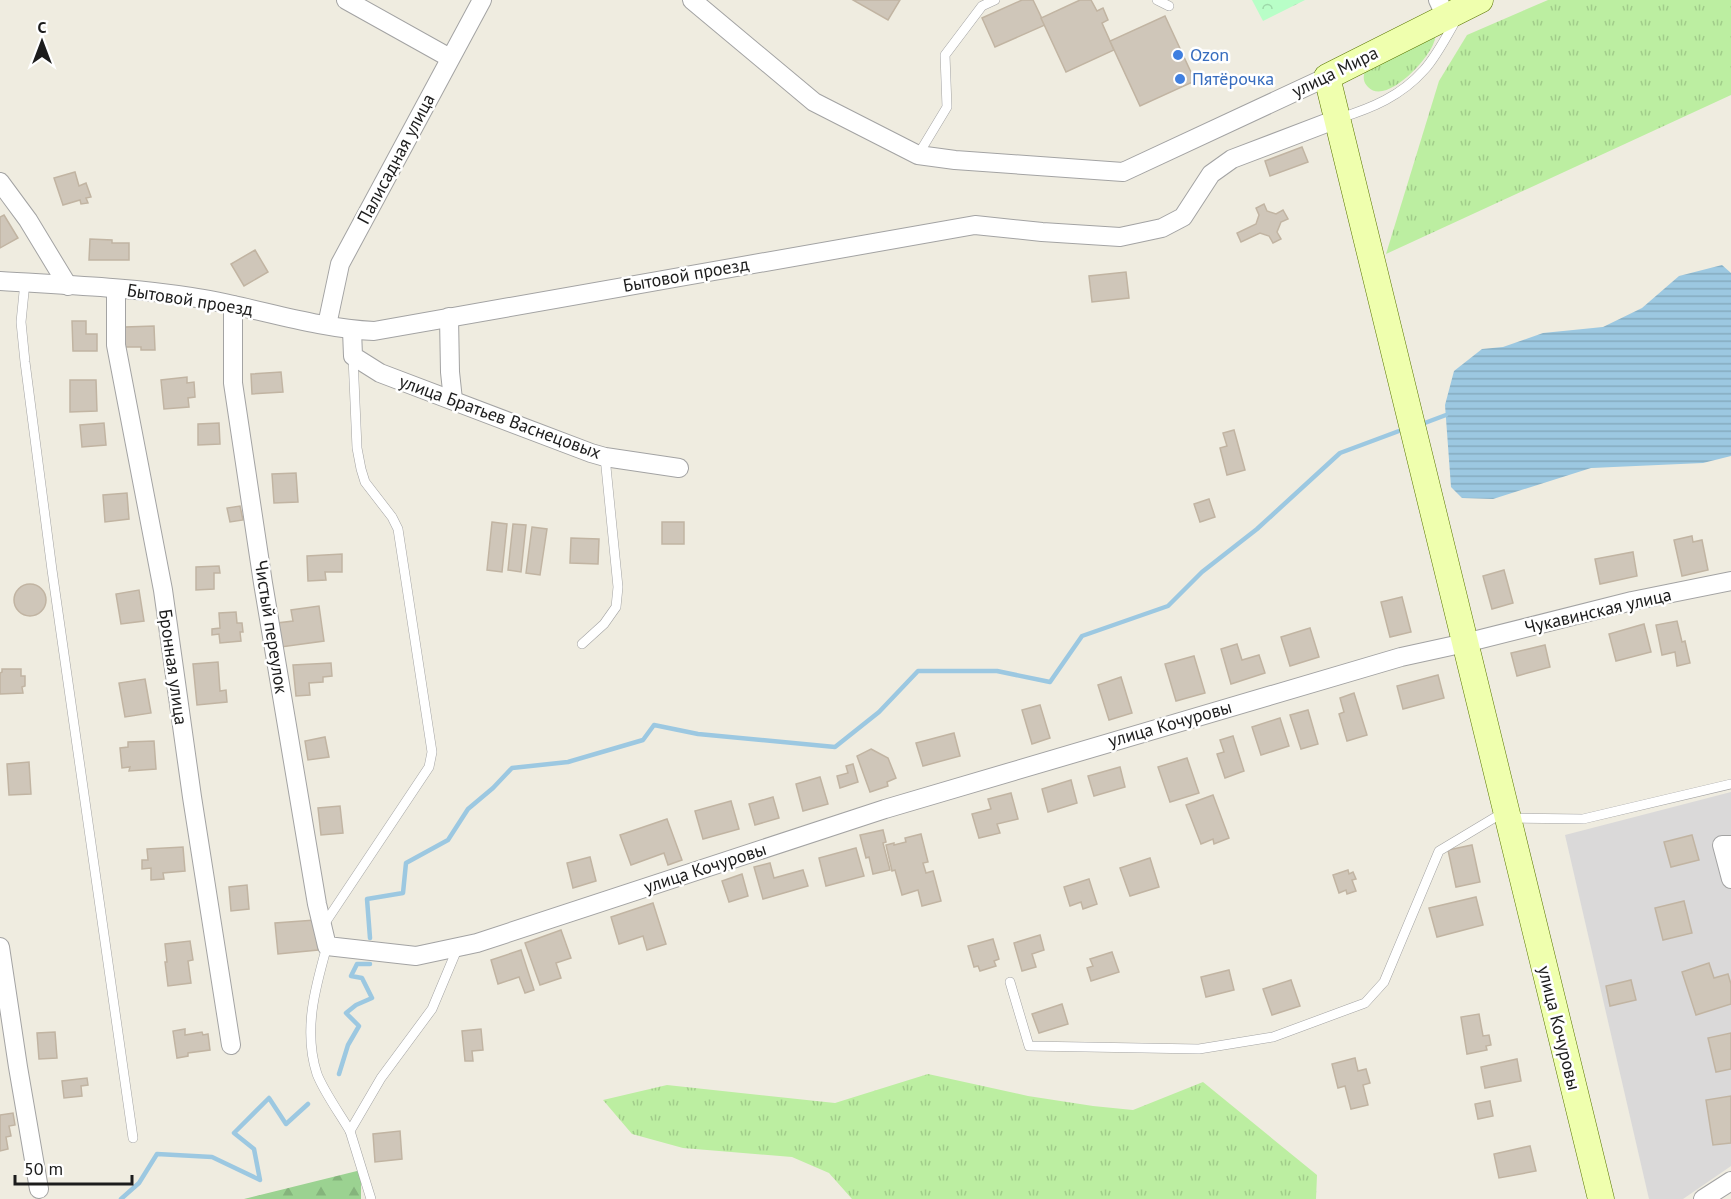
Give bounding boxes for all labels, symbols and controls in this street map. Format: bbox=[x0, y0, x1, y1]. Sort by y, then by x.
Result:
north arrow bbox=[12, 12, 72, 72]
text: С bbox=[38, 17, 47, 37]
street label: улица Мира bbox=[1288, 41, 1382, 102]
place label: Ozon bbox=[1190, 43, 1229, 66]
marker: Ozon bbox=[1171, 48, 1185, 62]
place label: Пятёрочка bbox=[1192, 67, 1274, 90]
marker: Пятёрочка bbox=[1173, 72, 1187, 86]
street label: Палисадная улица bbox=[352, 90, 440, 228]
street label: Бытовой проезд bbox=[621, 252, 751, 297]
street label: Бытовой проезд bbox=[125, 278, 255, 321]
street label: улица Братьев Васнецовых bbox=[396, 369, 604, 464]
street label: Чистый переулок bbox=[250, 558, 293, 696]
street label: Чукавинская улица bbox=[1522, 582, 1674, 639]
street label: Бронная улица bbox=[154, 607, 193, 726]
street label: улица Кочуровы bbox=[1105, 695, 1234, 752]
street label: улица Кочуровы bbox=[641, 837, 769, 898]
street label: улица Кочуровы bbox=[1533, 963, 1586, 1093]
scale bar bbox=[15, 1148, 132, 1186]
text: 50 m bbox=[24, 1157, 63, 1180]

